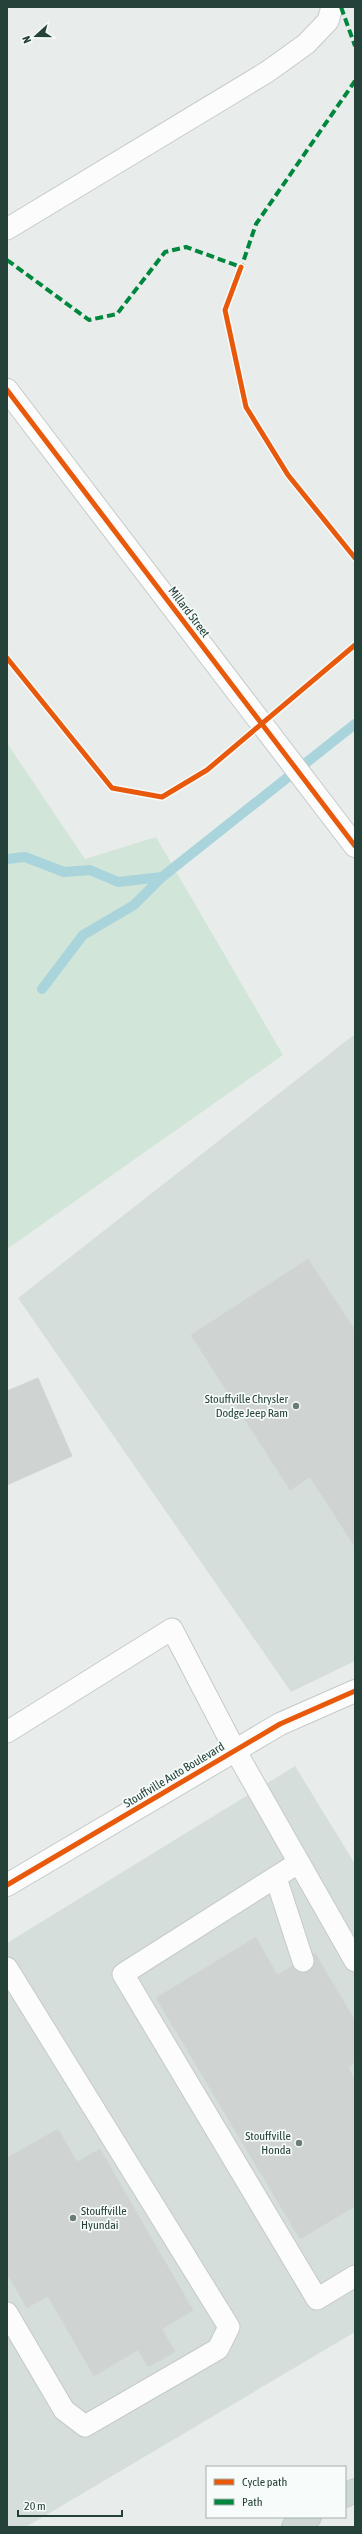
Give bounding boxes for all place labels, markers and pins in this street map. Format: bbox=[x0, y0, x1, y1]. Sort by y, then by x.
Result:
place label: Stouffville Chrysler Dodge Jeep Ram bbox=[205, 1392, 288, 1420]
marker: Stouffville Chrysler Dodge Jeep Ram bbox=[291, 1401, 301, 1411]
place label: Stouffville Honda bbox=[245, 2129, 291, 2157]
marker: Stouffville Honda bbox=[294, 2138, 304, 2148]
place label: Stouffville Hyundai bbox=[81, 2204, 127, 2232]
marker: Stouffville Hyundai bbox=[68, 2213, 78, 2223]

